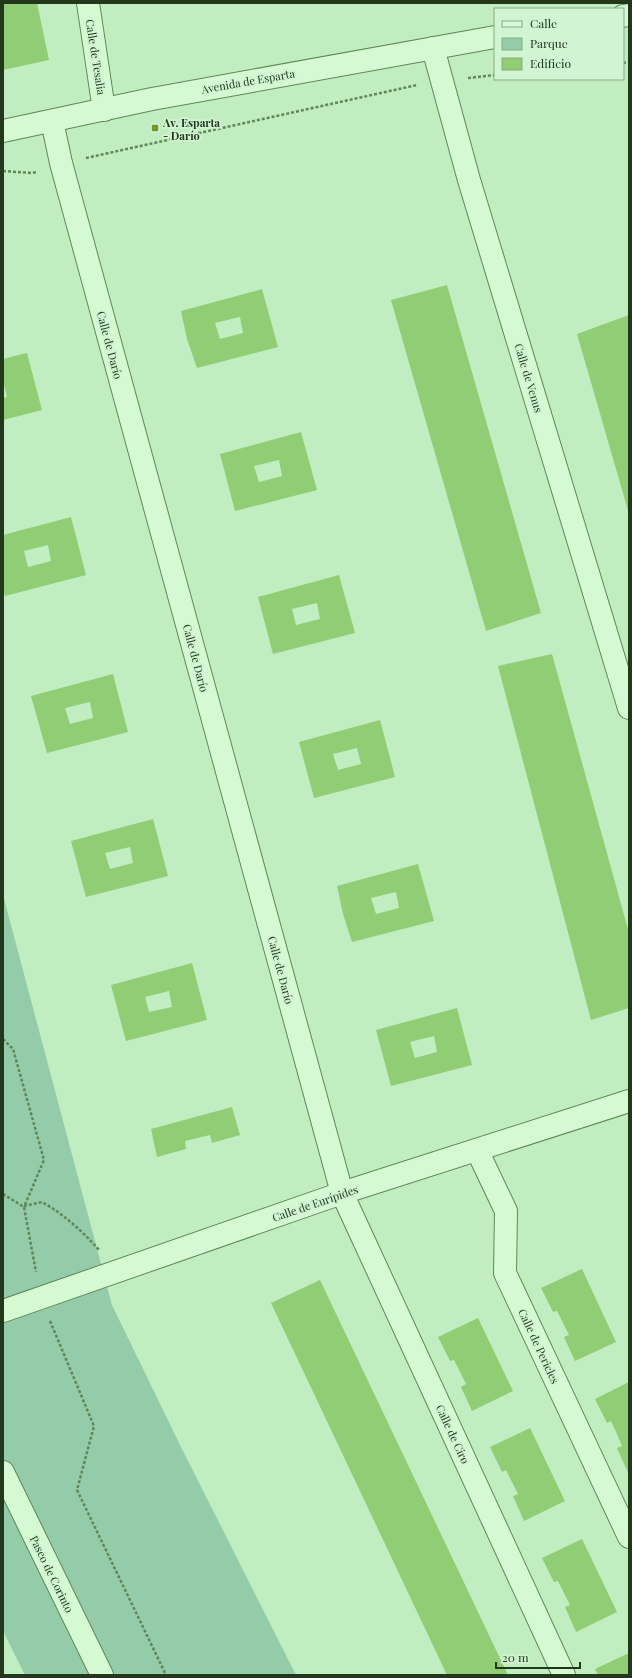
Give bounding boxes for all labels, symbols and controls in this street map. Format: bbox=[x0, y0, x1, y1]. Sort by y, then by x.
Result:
legend bbox=[494, 8, 624, 80]
text: Calle bbox=[530, 15, 557, 31]
street label: Calle de Tesalia bbox=[83, 18, 109, 96]
text: Parque bbox=[530, 35, 568, 51]
text: Edificio bbox=[530, 55, 572, 71]
street label: Avenida de Esparta bbox=[199, 65, 296, 97]
place label: Av. Esparta - Darío bbox=[162, 115, 220, 143]
marker: Av. Esparta - Darío bbox=[150, 123, 160, 133]
street label: Calle de Darío bbox=[94, 309, 126, 381]
street label: Calle de Venus bbox=[511, 342, 547, 414]
street label: Calle de Darío bbox=[180, 622, 212, 694]
street label: Calle de Darío bbox=[265, 934, 297, 1006]
street label: Calle de Eurípides bbox=[270, 1181, 360, 1225]
street label: Calle de Pericles bbox=[515, 1306, 563, 1386]
street label: Calle de Ciro bbox=[433, 1402, 473, 1466]
street label: Paseo de Corinto bbox=[27, 1533, 77, 1615]
scale bar bbox=[496, 1644, 580, 1670]
text: 20 m bbox=[502, 1649, 529, 1665]

